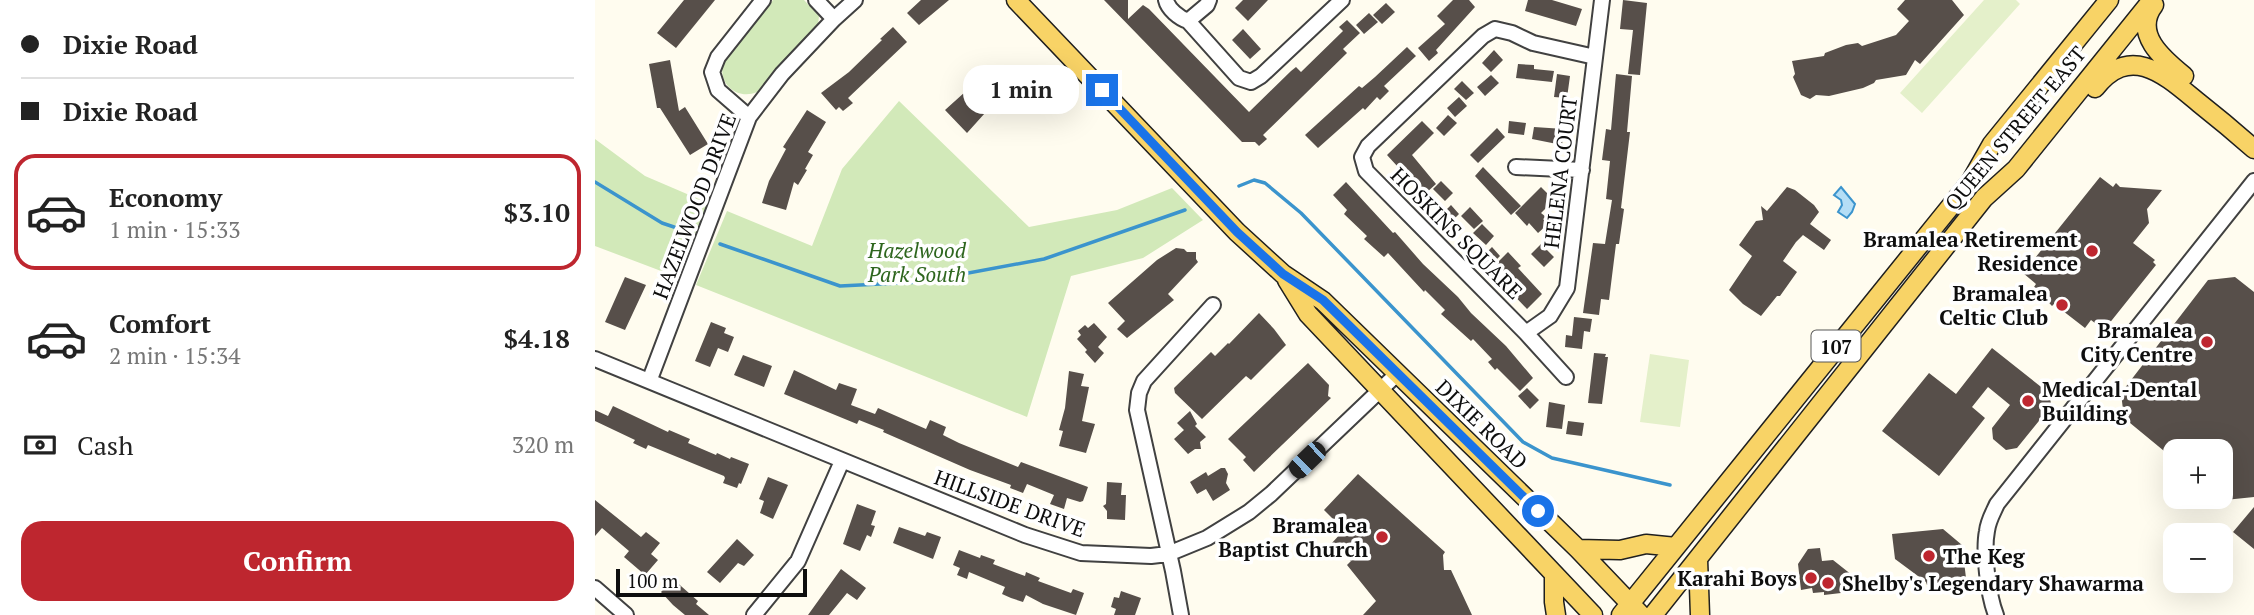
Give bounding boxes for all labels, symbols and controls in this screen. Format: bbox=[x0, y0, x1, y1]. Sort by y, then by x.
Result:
text: Dixie Road bbox=[63, 27, 198, 61]
street label: QUEEN STREET EAST bbox=[1938, 40, 2092, 216]
callout: 1 min bbox=[962, 66, 1077, 114]
text: 1 min bbox=[990, 74, 1052, 105]
route end bbox=[1086, 74, 1118, 106]
text: Dixie Road bbox=[63, 94, 198, 128]
street label: HELENA COURT bbox=[1537, 94, 1583, 250]
street label: HAZELWOOD DRIVE bbox=[646, 109, 742, 303]
street label: HOSKINS SQUARE bbox=[1385, 161, 1529, 305]
text: Economy bbox=[109, 180, 222, 214]
icon: car bbox=[25, 181, 88, 244]
text: $3.10 bbox=[504, 195, 570, 229]
text: 1 min · 15:33 bbox=[109, 214, 241, 245]
place label: Bramalea Retirement Residence bbox=[1863, 225, 2079, 277]
park label: Hazelwood Park South bbox=[867, 236, 967, 288]
marker: Bramalea Retirement Residence bbox=[2084, 243, 2100, 259]
place label: Bramalea Celtic Club bbox=[1939, 279, 2048, 331]
marker: Bramalea Celtic Club bbox=[2054, 297, 2070, 313]
text: Comfort bbox=[109, 306, 211, 340]
icon: car bbox=[25, 307, 88, 370]
place label: Bramalea City Centre bbox=[2081, 316, 2193, 368]
text: $4.18 bbox=[504, 321, 570, 355]
road number: 107 bbox=[1811, 330, 1861, 362]
marker: Bramalea City Centre bbox=[2199, 334, 2215, 350]
text: 2 min · 15:34 bbox=[109, 340, 241, 371]
street label: DIXIE ROAD bbox=[1430, 373, 1534, 475]
place label: Medical-Dental Building bbox=[2042, 375, 2197, 427]
marker: Medical-Dental Building bbox=[2020, 393, 2036, 409]
icon: cash bbox=[21, 426, 59, 464]
text: Cash bbox=[77, 428, 133, 462]
text: 320 m bbox=[512, 429, 574, 460]
car bbox=[1285, 438, 1330, 482]
map controls bbox=[2163, 439, 2233, 593]
button: + bbox=[2163, 439, 2233, 509]
street label: HILLSIDE DRIVE bbox=[931, 463, 1089, 543]
route start bbox=[1522, 495, 1554, 527]
place label: Bramalea Baptist Church bbox=[1218, 511, 1369, 563]
button: Confirm bbox=[21, 521, 574, 601]
button: − bbox=[2163, 523, 2233, 593]
marker: Bramalea Baptist Church bbox=[1374, 529, 1390, 545]
place label: The Keg bbox=[1943, 542, 2026, 570]
marker: The Keg bbox=[1921, 548, 1937, 564]
place label: Karahi Boys bbox=[1677, 564, 1797, 592]
scale bar bbox=[616, 566, 807, 598]
text: 100 m bbox=[627, 568, 678, 593]
place label: Shelby's Legendary Shawarma bbox=[1842, 569, 2144, 597]
marker: Karahi Boys bbox=[1803, 570, 1819, 586]
marker: Shelby's Legendary Shawarma bbox=[1820, 575, 1836, 591]

